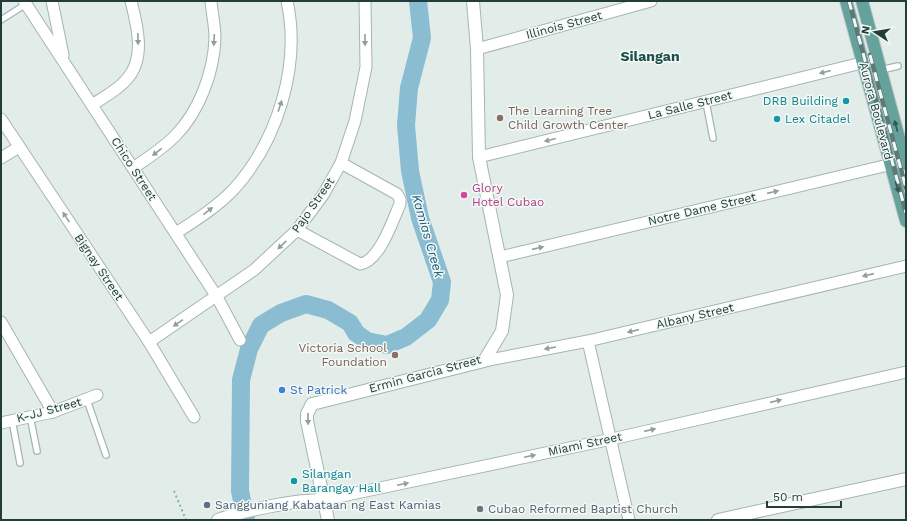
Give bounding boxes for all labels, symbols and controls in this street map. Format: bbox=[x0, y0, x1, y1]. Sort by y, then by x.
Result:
street label: Illinois Street bbox=[524, 8, 604, 42]
north arrow bbox=[855, 12, 895, 52]
text: N bbox=[859, 25, 873, 35]
one-way arrow bbox=[135, 33, 141, 46]
one-way arrow bbox=[211, 34, 218, 46]
one-way arrow bbox=[362, 34, 368, 47]
district label: Silangan bbox=[620, 48, 680, 64]
street label: Aurora Boulevard bbox=[856, 61, 896, 161]
one-way arrow bbox=[819, 69, 831, 75]
street label: La Salle Street bbox=[646, 88, 734, 122]
place label: DRB Building bbox=[763, 94, 839, 108]
marker: DRB Building bbox=[841, 96, 851, 106]
one-way arrow bbox=[277, 99, 283, 111]
place label: The Learning Tree Child Growth Center bbox=[508, 104, 629, 132]
place label: Lex Citadel bbox=[785, 112, 851, 126]
marker: The Learning Tree Child Growth Center bbox=[495, 113, 505, 123]
marker: Lex Citadel bbox=[772, 114, 782, 124]
one-way arrow bbox=[893, 120, 899, 132]
street label: Chico Street bbox=[108, 135, 160, 203]
one-way arrow bbox=[543, 137, 555, 143]
one-way arrow bbox=[151, 147, 162, 156]
street label: Pajo Street bbox=[289, 174, 337, 236]
place label: Glory Hotel Cubao bbox=[472, 181, 544, 209]
one-way arrow bbox=[894, 181, 900, 194]
one-way arrow bbox=[767, 189, 779, 195]
marker: Glory Hotel Cubao bbox=[459, 190, 469, 200]
street label: Notre Dame Street bbox=[647, 190, 757, 228]
water label: Kamias Creek bbox=[409, 193, 447, 280]
one-way arrow bbox=[203, 207, 214, 216]
one-way arrow bbox=[62, 211, 69, 223]
street label: Bignay Street bbox=[72, 231, 126, 303]
one-way arrow bbox=[277, 240, 287, 250]
one-way arrow bbox=[531, 244, 544, 250]
one-way arrow bbox=[862, 272, 874, 278]
street label: Albany Street bbox=[655, 300, 735, 332]
one-way arrow bbox=[173, 319, 184, 327]
one-way arrow bbox=[626, 328, 639, 334]
place label: Victoria School Foundation bbox=[298, 341, 387, 369]
one-way arrow bbox=[544, 346, 556, 352]
marker: Victoria School Foundation bbox=[390, 350, 400, 360]
street label: Ermin Garcia Street bbox=[367, 352, 483, 396]
place label: St Patrick bbox=[290, 383, 348, 397]
marker: St Patrick bbox=[277, 385, 287, 395]
street label: K-JJ Street bbox=[15, 395, 83, 425]
one-way arrow bbox=[770, 398, 783, 404]
one-way arrow bbox=[305, 412, 311, 425]
one-way arrow bbox=[644, 427, 656, 433]
street label: Miami Street bbox=[547, 429, 623, 459]
one-way arrow bbox=[524, 453, 536, 459]
place label: Silangan Barangay Hall bbox=[302, 467, 382, 495]
marker: Silangan Barangay Hall bbox=[289, 476, 299, 486]
one-way arrow bbox=[397, 480, 409, 486]
scale bar bbox=[767, 483, 841, 509]
text: 50 m bbox=[773, 490, 803, 504]
place label: Sangguniang Kabataan ng East Kamias bbox=[215, 498, 441, 512]
marker: Sangguniang Kabataan ng East Kamias bbox=[202, 500, 212, 510]
place label: Cubao Reformed Baptist Church bbox=[488, 502, 678, 516]
marker: Cubao Reformed Baptist Church bbox=[475, 504, 485, 514]

